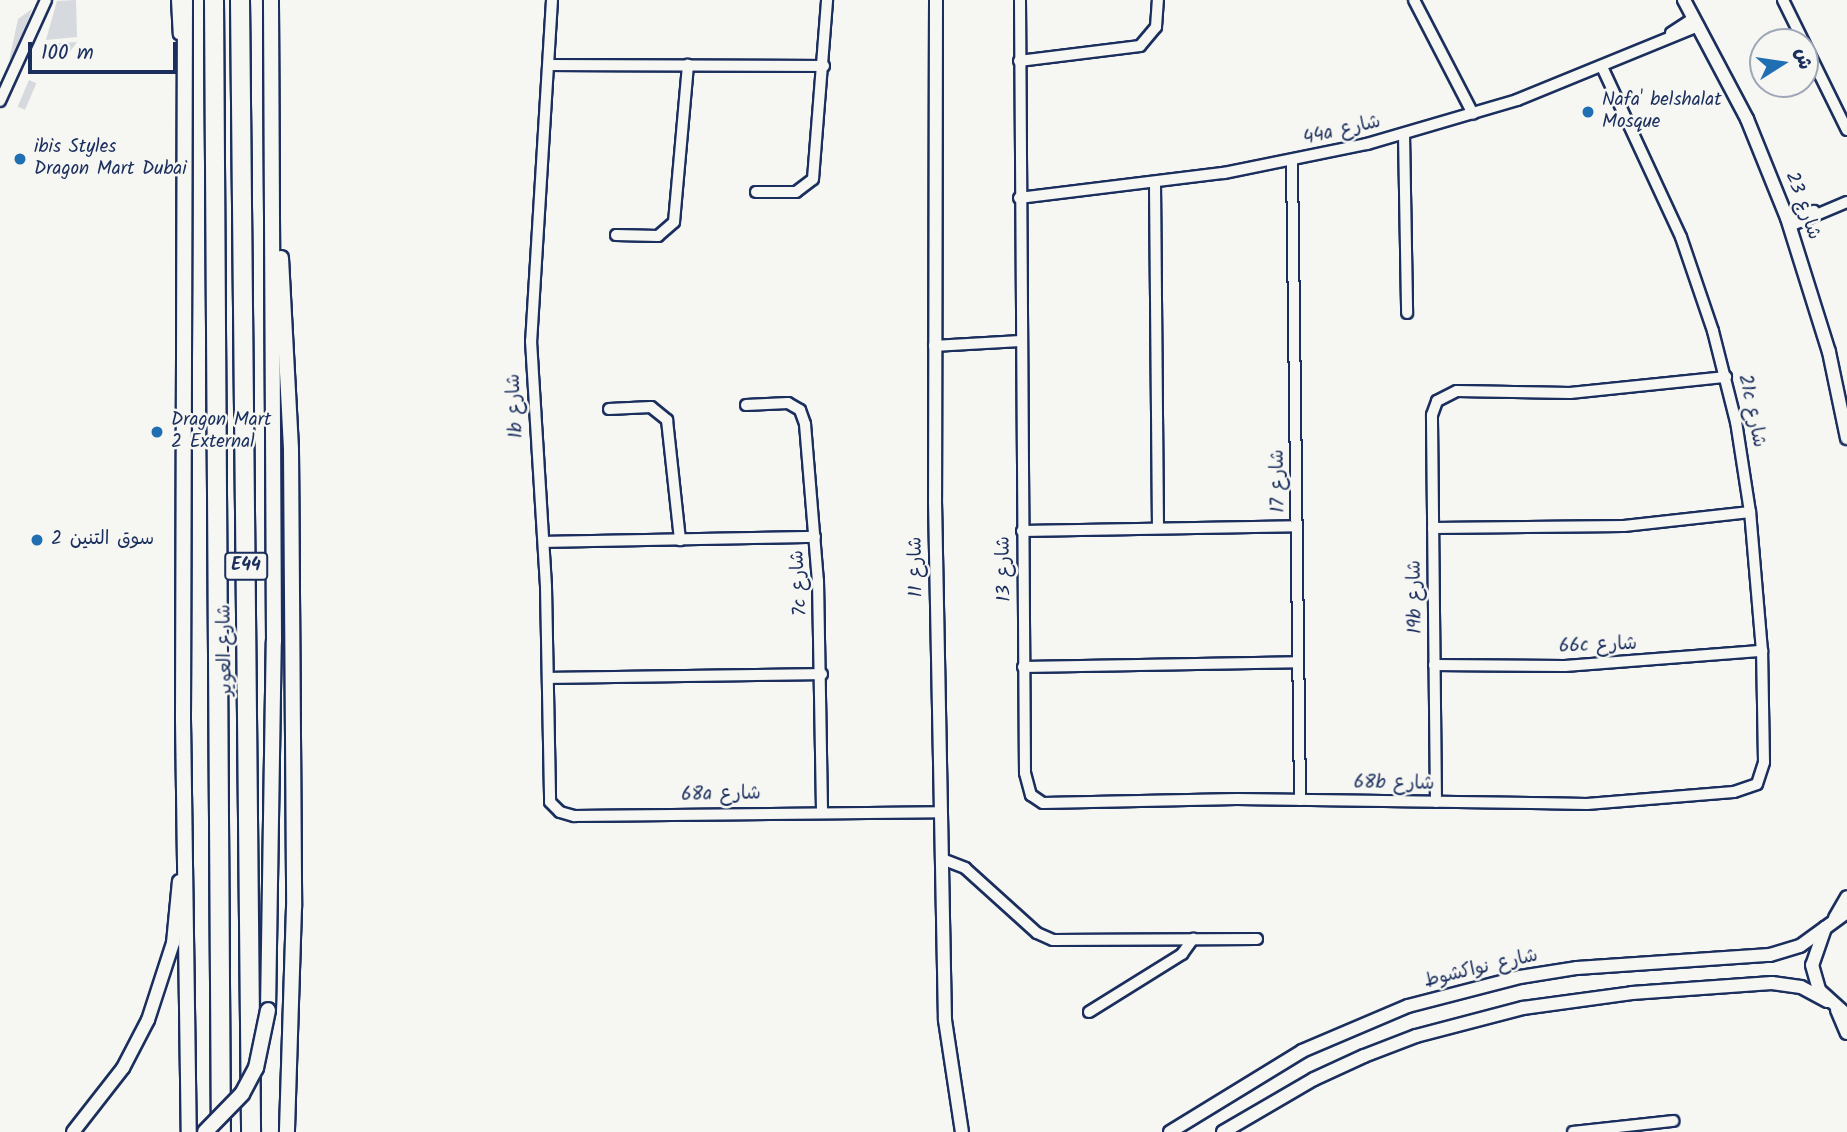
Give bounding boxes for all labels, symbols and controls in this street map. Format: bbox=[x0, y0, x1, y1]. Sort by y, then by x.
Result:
scale bar bbox=[32, 28, 180, 72]
north arrow bbox=[1749, 28, 1819, 98]
text: 100 m bbox=[41, 37, 94, 70]
text: ش bbox=[1786, 46, 1819, 72]
place label: Nafa' belshalat Mosque bbox=[1602, 90, 1721, 134]
marker: Nafa' belshalat Mosque bbox=[1580, 104, 1596, 120]
street label: 44a شارع bbox=[1301, 111, 1383, 151]
place label: ibis Styles Dragon Mart Dubai bbox=[34, 137, 187, 181]
marker: ibis Styles Dragon Mart Dubai bbox=[12, 151, 28, 167]
street label: شارع 23 bbox=[1779, 169, 1825, 243]
street label: 21c شارع bbox=[1732, 372, 1770, 450]
street label: 1b شارع bbox=[503, 373, 529, 439]
place label: Dragon Mart 2 External bbox=[171, 410, 271, 454]
marker: Dragon Mart 2 External bbox=[149, 424, 165, 440]
street label: شارع 17 bbox=[1267, 449, 1291, 513]
place label: سوق التنين 2 bbox=[51, 529, 154, 551]
marker: سوق التنين 2 bbox=[29, 532, 45, 548]
street label: شارع 11 bbox=[905, 536, 929, 598]
street label: شارع 13 bbox=[993, 536, 1017, 602]
street label: 7c شارع bbox=[787, 549, 813, 617]
road number: E44 bbox=[223, 552, 269, 580]
street label: 19b شارع bbox=[1404, 560, 1428, 634]
street label: شارع العوير bbox=[214, 604, 238, 696]
street label: 66c شارع bbox=[1558, 633, 1638, 659]
street label: 68b شارع bbox=[1353, 772, 1435, 796]
street label: 68a شارع bbox=[681, 783, 761, 807]
street label: شارع نواكشوط bbox=[1422, 945, 1540, 993]

